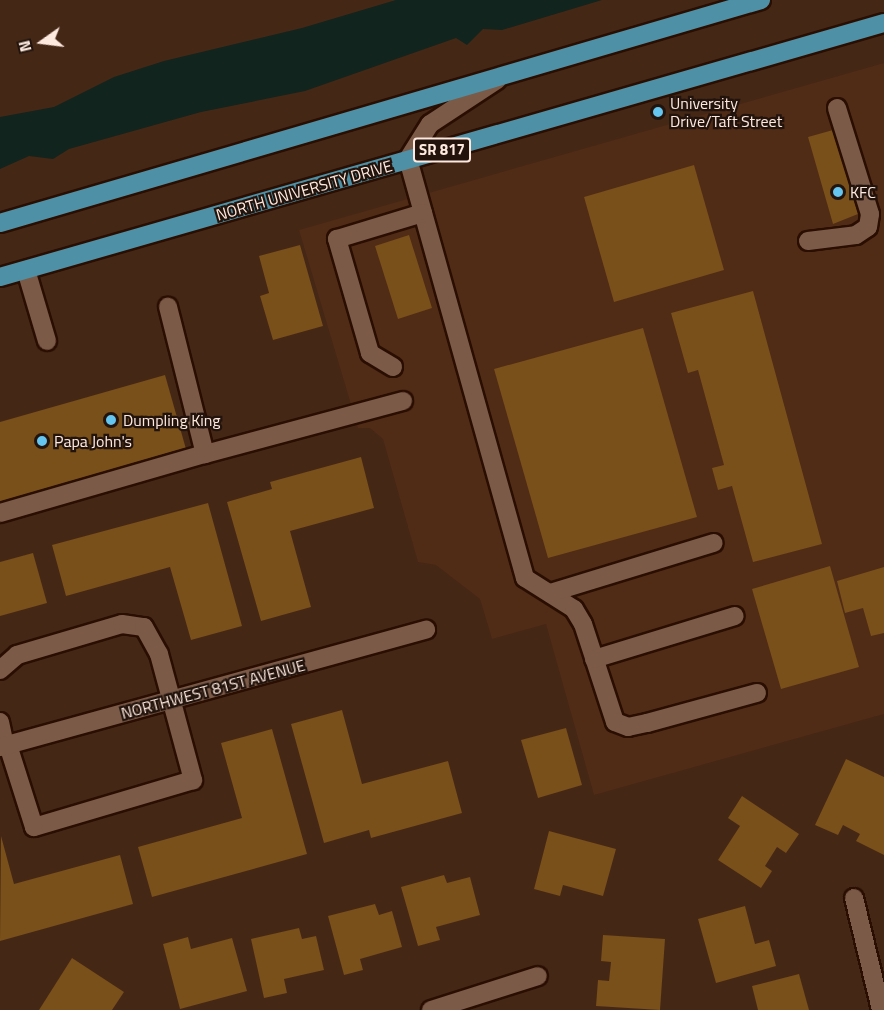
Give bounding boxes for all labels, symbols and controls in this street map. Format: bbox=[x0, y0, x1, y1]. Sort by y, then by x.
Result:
north arrow bbox=[12, 12, 72, 72]
text: N bbox=[12, 38, 38, 55]
place label: University Drive/Taft Street bbox=[670, 93, 782, 131]
marker: University Drive/Taft Street bbox=[651, 105, 665, 119]
road number: SR 817 bbox=[412, 138, 472, 162]
street label: NORTH UNIVERSITY DRIVE bbox=[214, 156, 394, 224]
place label: KFC bbox=[850, 182, 876, 202]
marker: KFC bbox=[831, 185, 845, 199]
place label: Dumpling King bbox=[123, 410, 221, 430]
marker: Dumpling King bbox=[104, 413, 118, 427]
place label: Papa John's bbox=[54, 431, 132, 451]
marker: Papa John's bbox=[35, 434, 49, 448]
street label: NORTHWEST 81ST AVENUE bbox=[119, 655, 307, 723]

